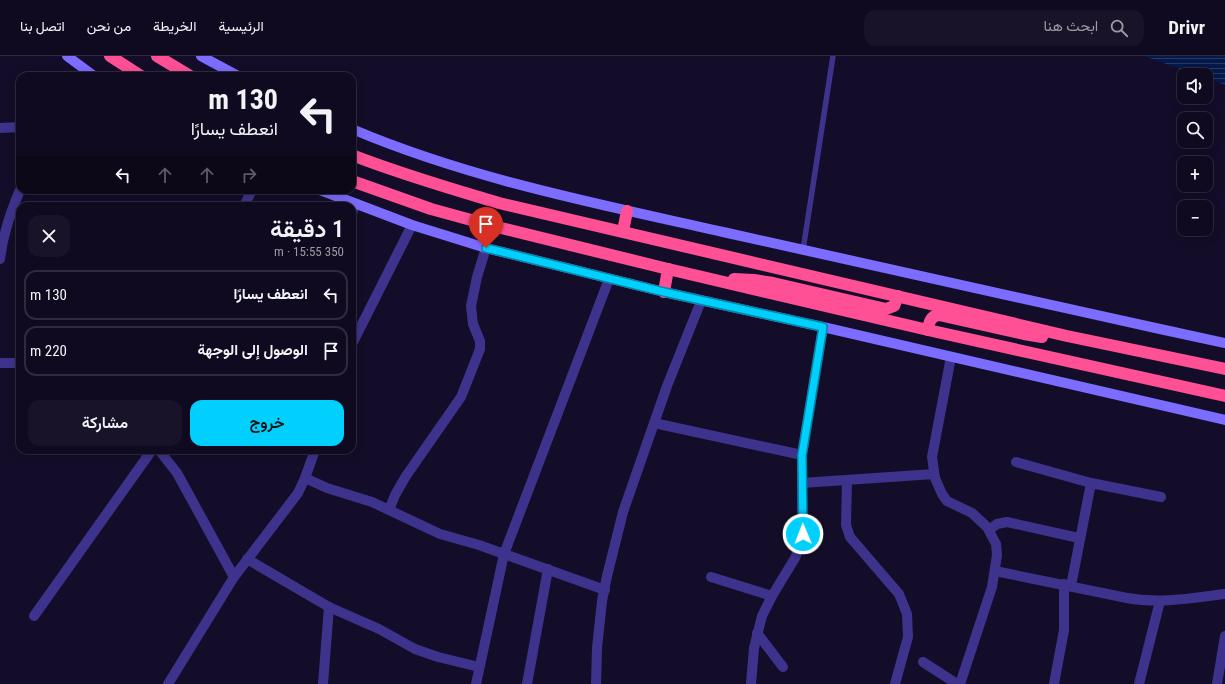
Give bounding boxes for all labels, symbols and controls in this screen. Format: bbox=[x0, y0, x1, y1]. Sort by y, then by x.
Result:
search box bbox=[864, 10, 1144, 46]
text: Drivr bbox=[1168, 16, 1205, 39]
text: ابحث هنا bbox=[1043, 17, 1098, 35]
icon: search bbox=[1108, 17, 1130, 39]
text: اتصل بنا bbox=[20, 18, 65, 34]
text: من نحن bbox=[87, 18, 131, 34]
text: الخريطة bbox=[153, 18, 196, 34]
text: الرئيسية bbox=[218, 18, 264, 34]
map controls bbox=[1177, 68, 1213, 236]
button: sound bbox=[1177, 68, 1213, 104]
text: 130 m bbox=[208, 83, 278, 116]
icon: left bbox=[292, 88, 344, 140]
button: search bbox=[1177, 112, 1213, 148]
text: انعطف يسارًا bbox=[191, 118, 278, 139]
button: + bbox=[1177, 156, 1213, 192]
icon: left bbox=[112, 164, 134, 186]
icon: ahead bbox=[154, 164, 176, 186]
icon: ahead bbox=[196, 164, 218, 186]
icon: right bbox=[238, 164, 260, 186]
button: − bbox=[1177, 200, 1213, 236]
pin bbox=[469, 207, 503, 248]
icon: arrive bbox=[475, 213, 497, 235]
button: close bbox=[28, 215, 70, 257]
text: 1 دقيقة bbox=[270, 215, 344, 243]
text: 350 m · 15:55 bbox=[274, 244, 344, 259]
icon: left bbox=[320, 284, 342, 306]
text: انعطف يسارًا bbox=[234, 285, 308, 303]
text: 130 m bbox=[30, 286, 67, 304]
icon: arrive bbox=[320, 340, 342, 362]
text: الوصول إلى الوجهة bbox=[197, 341, 308, 359]
text: 220 m bbox=[30, 342, 67, 360]
button: مشاركة bbox=[28, 400, 182, 446]
button: خروج bbox=[190, 400, 344, 446]
position arrow bbox=[782, 513, 824, 555]

